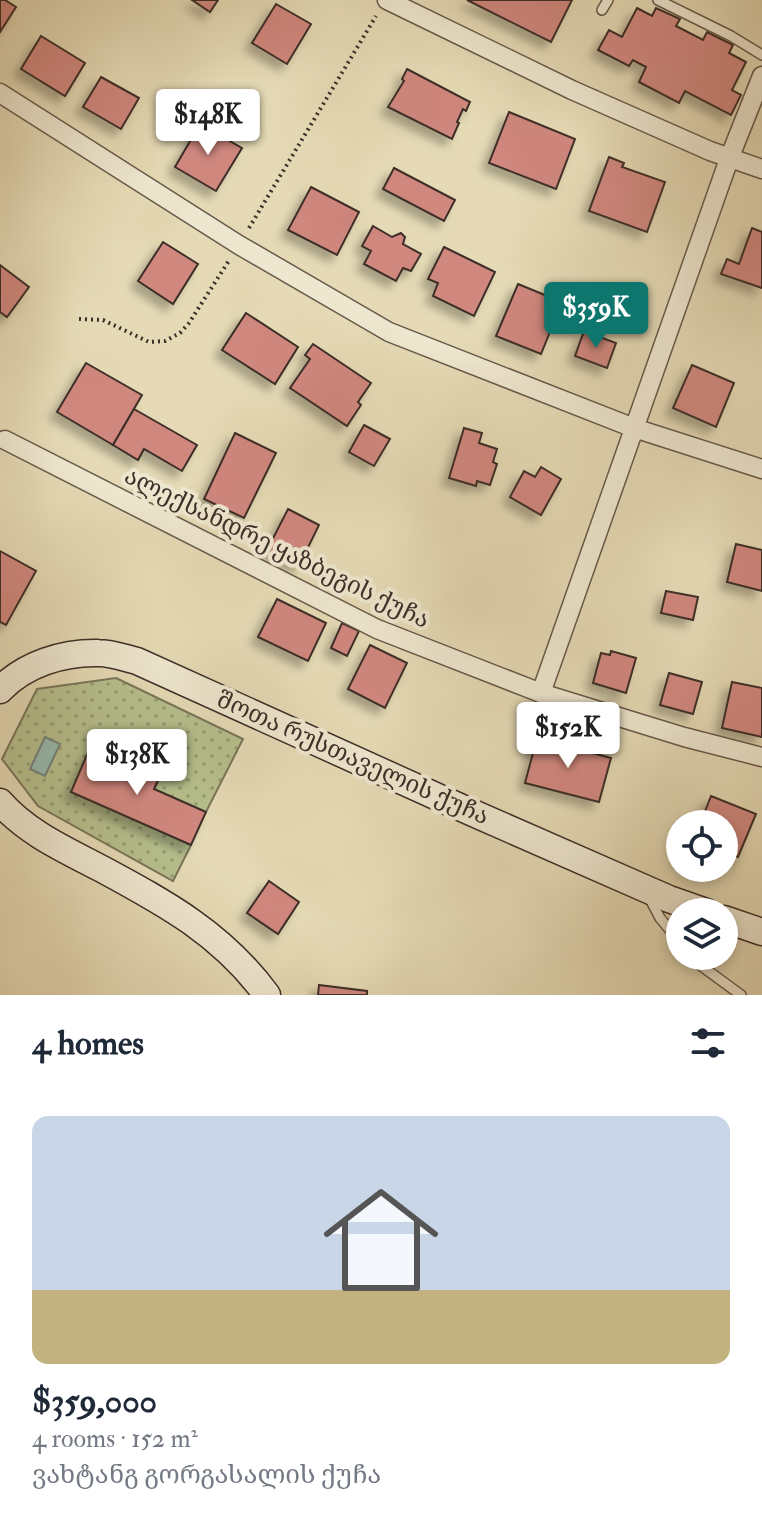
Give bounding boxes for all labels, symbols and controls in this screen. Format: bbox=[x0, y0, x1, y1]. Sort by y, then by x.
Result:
pin: $148K bbox=[152, 89, 264, 157]
text: $148K bbox=[174, 99, 242, 131]
pin: $359K bbox=[540, 282, 652, 350]
text: $359K bbox=[562, 292, 630, 324]
street label: ალექსანდრე ყაზბეგის ქუჩა bbox=[119, 460, 435, 636]
street label: შოთა რუსთაველის ქუჩა bbox=[212, 684, 494, 832]
pin: $152K bbox=[512, 702, 624, 770]
text: $152K bbox=[535, 712, 601, 744]
pin: $138K bbox=[81, 729, 193, 797]
text: $138K bbox=[105, 739, 169, 771]
map controls bbox=[666, 810, 738, 970]
button: locate bbox=[666, 810, 738, 882]
button: layers bbox=[666, 898, 738, 970]
icon: filters bbox=[686, 1021, 730, 1065]
text: 4 homes bbox=[32, 1022, 144, 1065]
icon: home bbox=[309, 1168, 453, 1312]
text: $359,000 bbox=[32, 1380, 157, 1423]
text: 4 rooms · 152 m² bbox=[32, 1423, 198, 1455]
text: ვახტანგ გორგასალის ქუჩა bbox=[32, 1459, 381, 1491]

